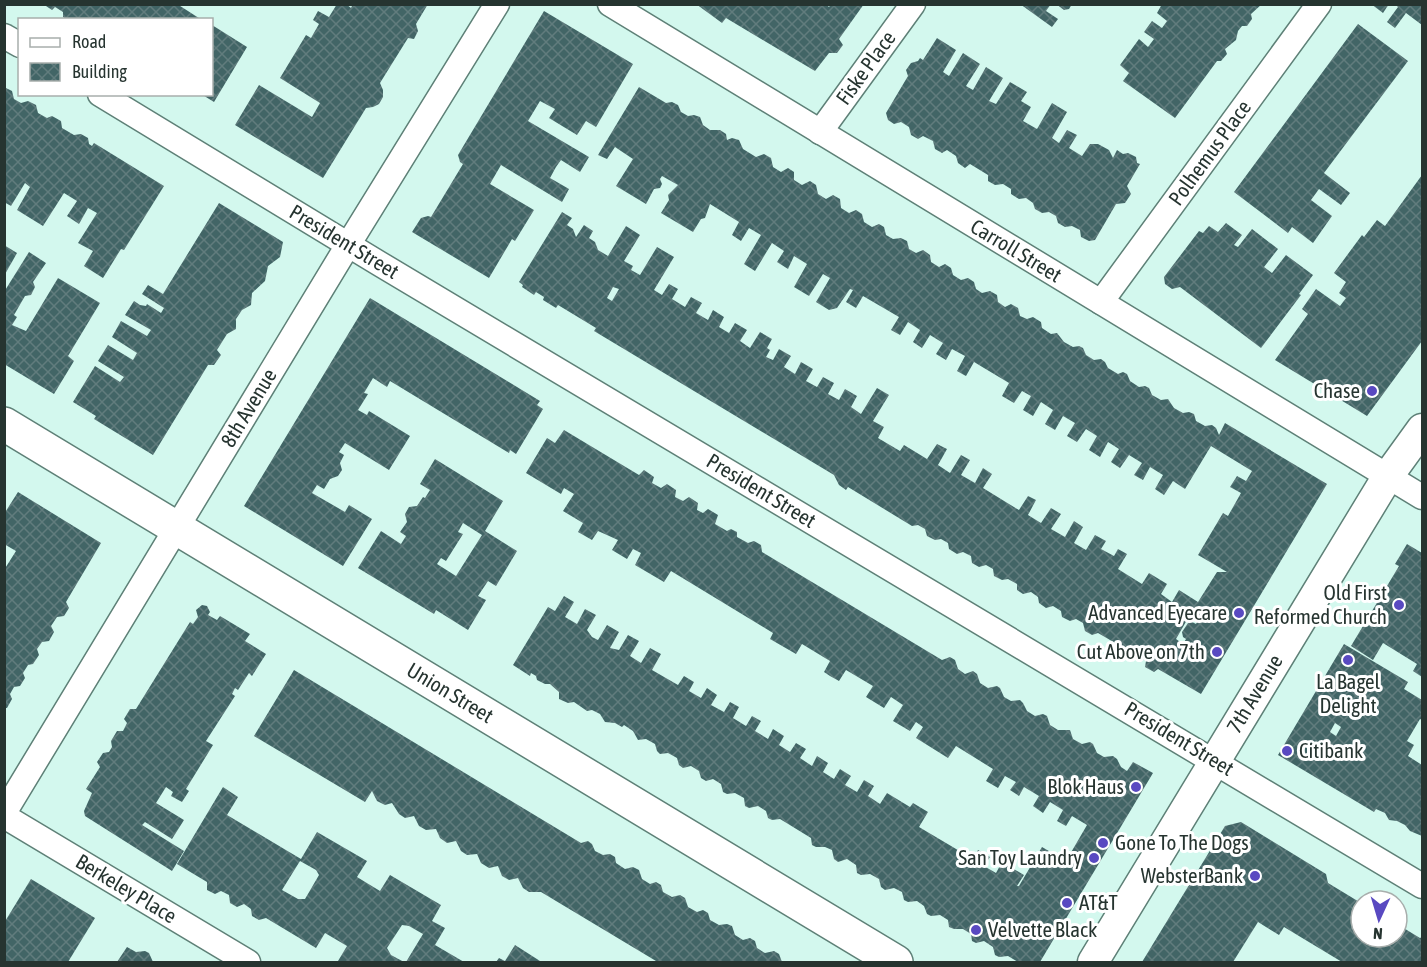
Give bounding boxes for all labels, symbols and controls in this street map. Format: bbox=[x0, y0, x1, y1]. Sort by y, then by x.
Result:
legend bbox=[18, 18, 213, 96]
street label: Fiske Place bbox=[831, 26, 900, 109]
text: Road bbox=[72, 31, 106, 52]
text: Building bbox=[72, 61, 127, 82]
street label: Polhemus Place bbox=[1163, 95, 1255, 210]
street label: President Street bbox=[286, 199, 403, 283]
street label: Carroll Street bbox=[967, 214, 1066, 287]
street label: 8th Avenue bbox=[215, 364, 281, 451]
place label: Chase bbox=[1314, 378, 1360, 402]
marker: Chase bbox=[1365, 384, 1379, 398]
street label: President Street bbox=[703, 448, 820, 532]
place label: Old First Reformed Church bbox=[1254, 580, 1387, 628]
marker: Old First Reformed Church bbox=[1392, 598, 1406, 612]
place label: Advanced Eyecare bbox=[1088, 600, 1227, 624]
marker: Advanced Eyecare bbox=[1232, 606, 1246, 620]
place label: Cut Above on 7th bbox=[1077, 639, 1205, 663]
marker: Cut Above on 7th bbox=[1210, 645, 1224, 659]
street label: 7th Avenue bbox=[1221, 650, 1287, 737]
marker: La Bagel Delight bbox=[1341, 653, 1355, 667]
street label: Union Street bbox=[403, 657, 498, 727]
place label: La Bagel Delight bbox=[1316, 669, 1381, 717]
street label: President Street bbox=[1121, 696, 1238, 780]
place label: Citibank bbox=[1299, 738, 1363, 762]
marker: Citibank bbox=[1280, 744, 1294, 758]
place label: Blok Haus bbox=[1047, 774, 1124, 798]
marker: Blok Haus bbox=[1129, 780, 1143, 794]
place label: Gone To The Dogs bbox=[1115, 830, 1249, 854]
marker: Gone To The Dogs bbox=[1096, 836, 1110, 850]
place label: San Toy Laundry bbox=[958, 845, 1082, 869]
street label: Berkeley Place bbox=[72, 849, 181, 928]
marker: San Toy Laundry bbox=[1087, 851, 1101, 865]
place label: WebsterBank bbox=[1141, 863, 1243, 887]
marker: WebsterBank bbox=[1248, 869, 1262, 883]
north arrow bbox=[1349, 889, 1409, 949]
place label: AT&T bbox=[1079, 890, 1118, 914]
marker: AT&T bbox=[1060, 896, 1074, 910]
place label: Velvette Black bbox=[988, 917, 1097, 941]
marker: Velvette Black bbox=[969, 923, 983, 937]
text: N bbox=[1373, 925, 1383, 943]

